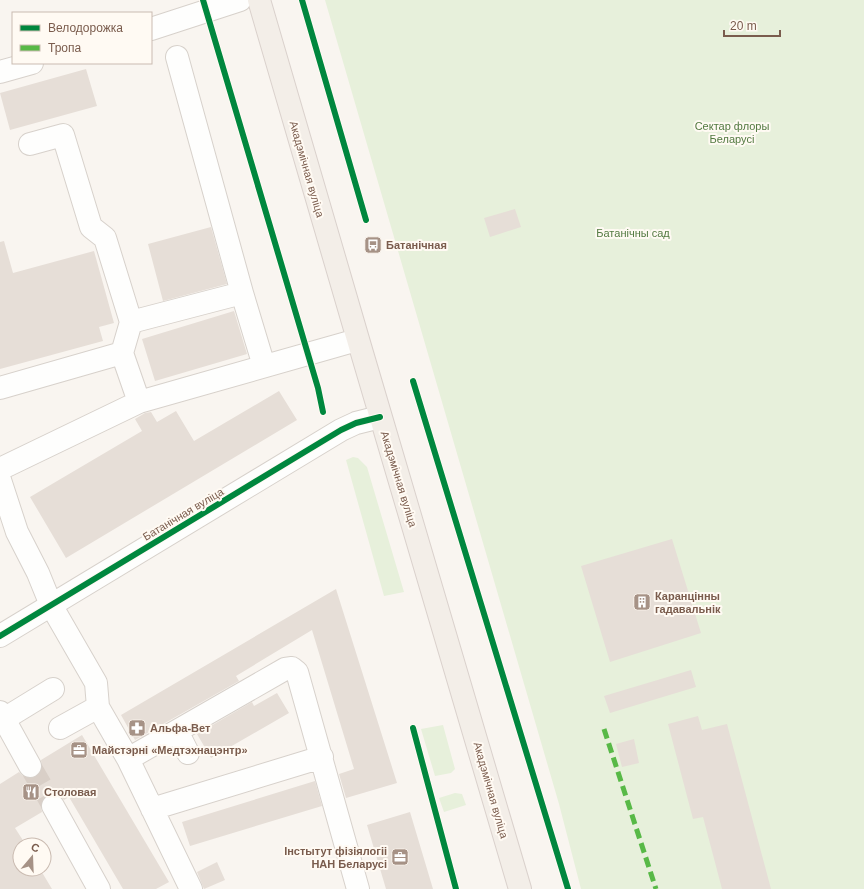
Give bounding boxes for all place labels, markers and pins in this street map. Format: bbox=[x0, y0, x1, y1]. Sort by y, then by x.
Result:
bus stop icon: Батанічная bbox=[363, 235, 383, 255]
place label: Батанічная bbox=[386, 239, 447, 251]
place label: Каранцінны гадавальнік bbox=[655, 590, 721, 615]
building icon: Каранцінны гадавальнік bbox=[632, 592, 652, 612]
pharmacy icon: Альфа-Вет bbox=[127, 718, 147, 738]
place label: Альфа-Вет bbox=[150, 722, 211, 734]
office icon: Майстэрні «Медтэхнацэнтр» bbox=[69, 740, 89, 760]
place label: Майстэрні «Медтэхнацэнтр» bbox=[92, 744, 248, 756]
restaurant icon: Столовая bbox=[21, 782, 41, 802]
place label: Столовая bbox=[44, 786, 96, 798]
place label: Інстытут фізіялогіі НАН Беларусі bbox=[284, 845, 387, 870]
office icon: Інстытут фізіялогіі НАН Беларусі bbox=[390, 847, 410, 867]

